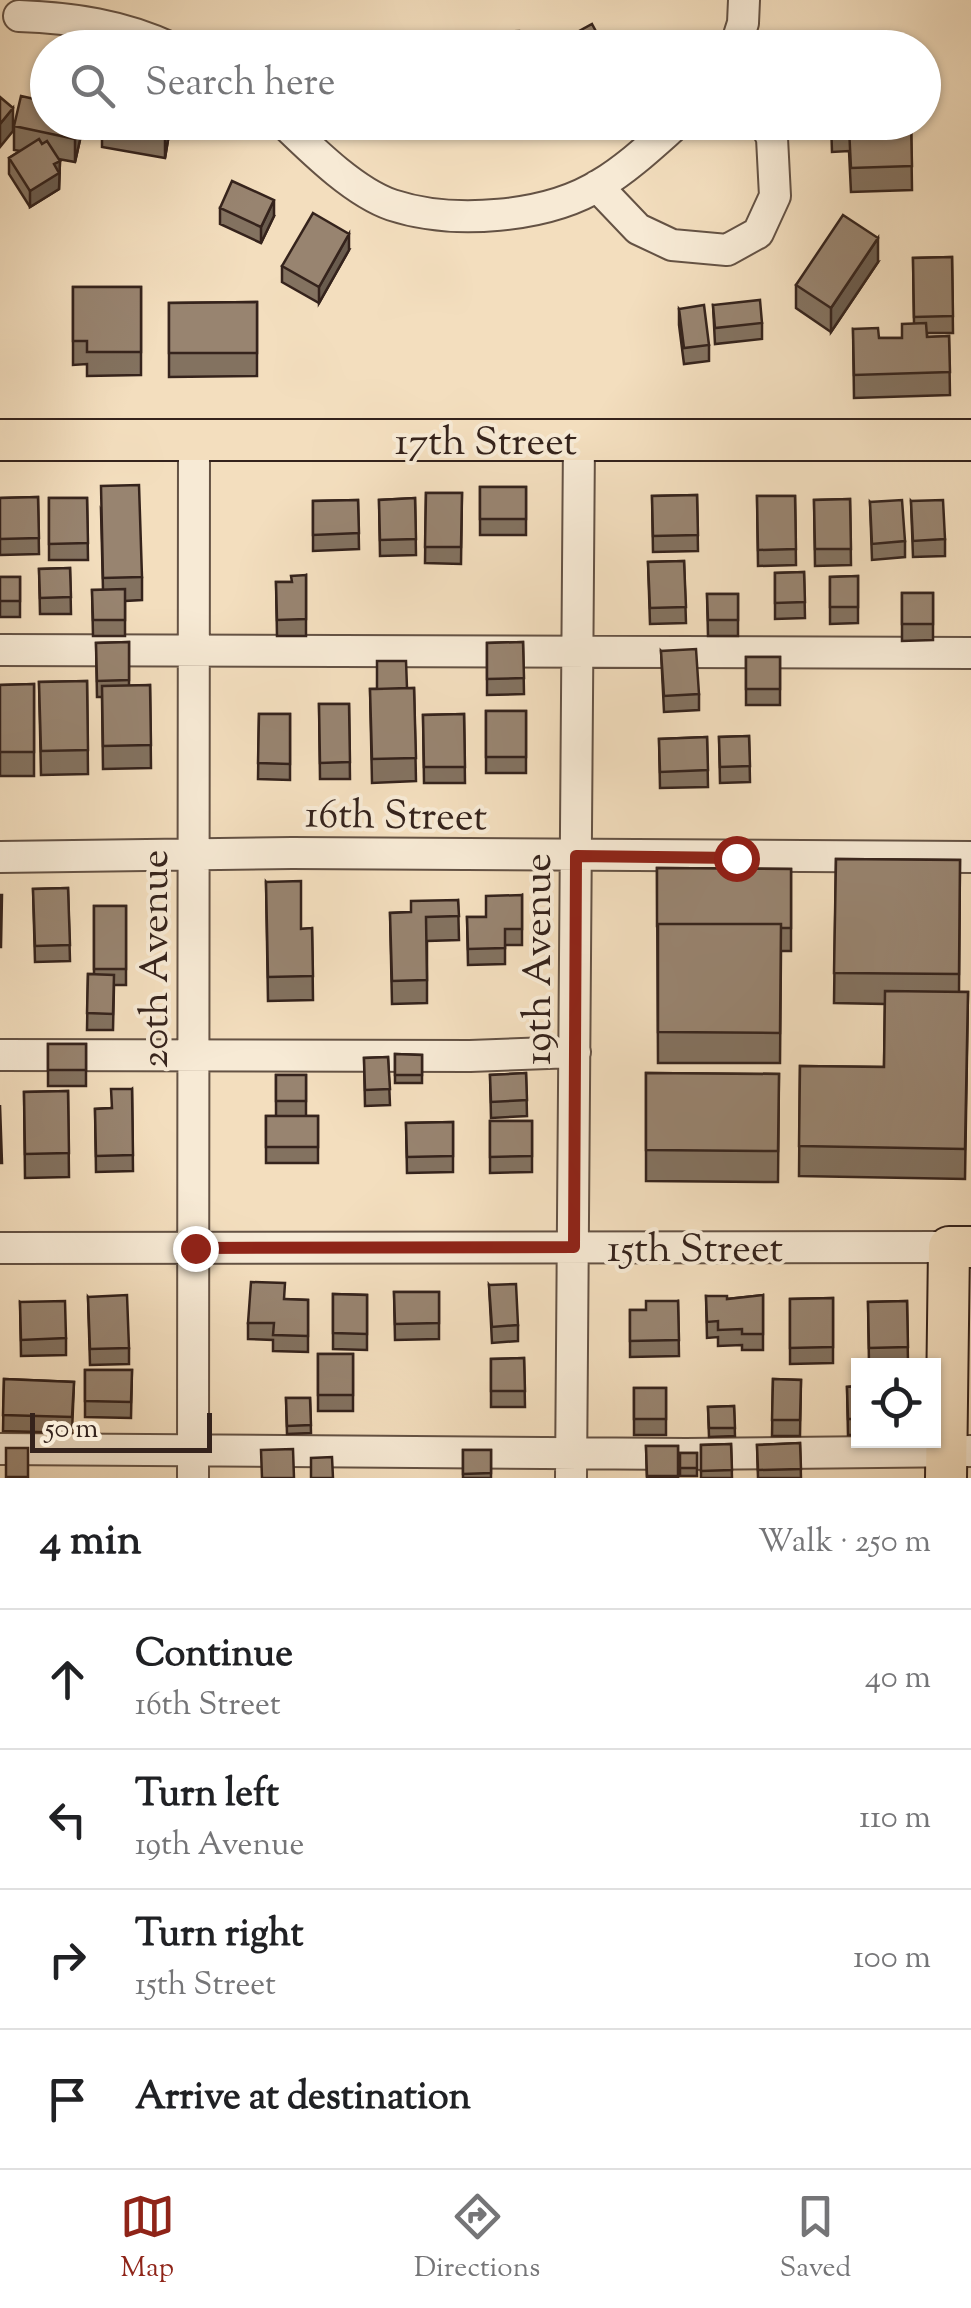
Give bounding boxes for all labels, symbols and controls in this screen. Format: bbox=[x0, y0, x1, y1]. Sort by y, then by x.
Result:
search box bbox=[30, 30, 941, 140]
icon: search bbox=[65, 58, 120, 113]
text: Search here bbox=[145, 58, 336, 112]
street label: 17th Street bbox=[395, 416, 578, 473]
street label: 16th Street bbox=[304, 788, 488, 849]
route start bbox=[714, 836, 760, 882]
street label: 20th Avenue bbox=[129, 850, 186, 1069]
street label: 19th Avenue bbox=[512, 853, 569, 1065]
street label: 15th Street bbox=[607, 1223, 783, 1280]
route end bbox=[173, 1226, 219, 1272]
map controls bbox=[851, 1358, 941, 1448]
button: locate bbox=[851, 1358, 941, 1448]
scale bar bbox=[30, 1408, 212, 1452]
text: 50 m bbox=[45, 1410, 99, 1450]
text: 4 min bbox=[40, 1513, 142, 1573]
text: Walk · 250 m bbox=[758, 1520, 931, 1566]
text: Continue bbox=[135, 1629, 293, 1683]
icon: ahead bbox=[40, 1652, 95, 1707]
text: 40 m bbox=[865, 1656, 931, 1702]
text: 16th Street bbox=[135, 1683, 281, 1729]
text: Turn left bbox=[135, 1769, 279, 1823]
icon: left bbox=[40, 1792, 95, 1847]
text: 110 m bbox=[859, 1796, 931, 1842]
text: 19th Avenue bbox=[135, 1823, 304, 1869]
text: Turn right bbox=[135, 1909, 303, 1963]
icon: right bbox=[40, 1932, 95, 1987]
text: 100 m bbox=[853, 1936, 931, 1982]
text: 15th Street bbox=[135, 1963, 276, 2009]
icon: arrive bbox=[40, 2072, 95, 2127]
text: Arrive at destination bbox=[135, 2072, 471, 2126]
tab: Map bbox=[120, 2189, 175, 2289]
tab: Directions bbox=[414, 2189, 540, 2289]
tab: Saved bbox=[779, 2189, 851, 2289]

